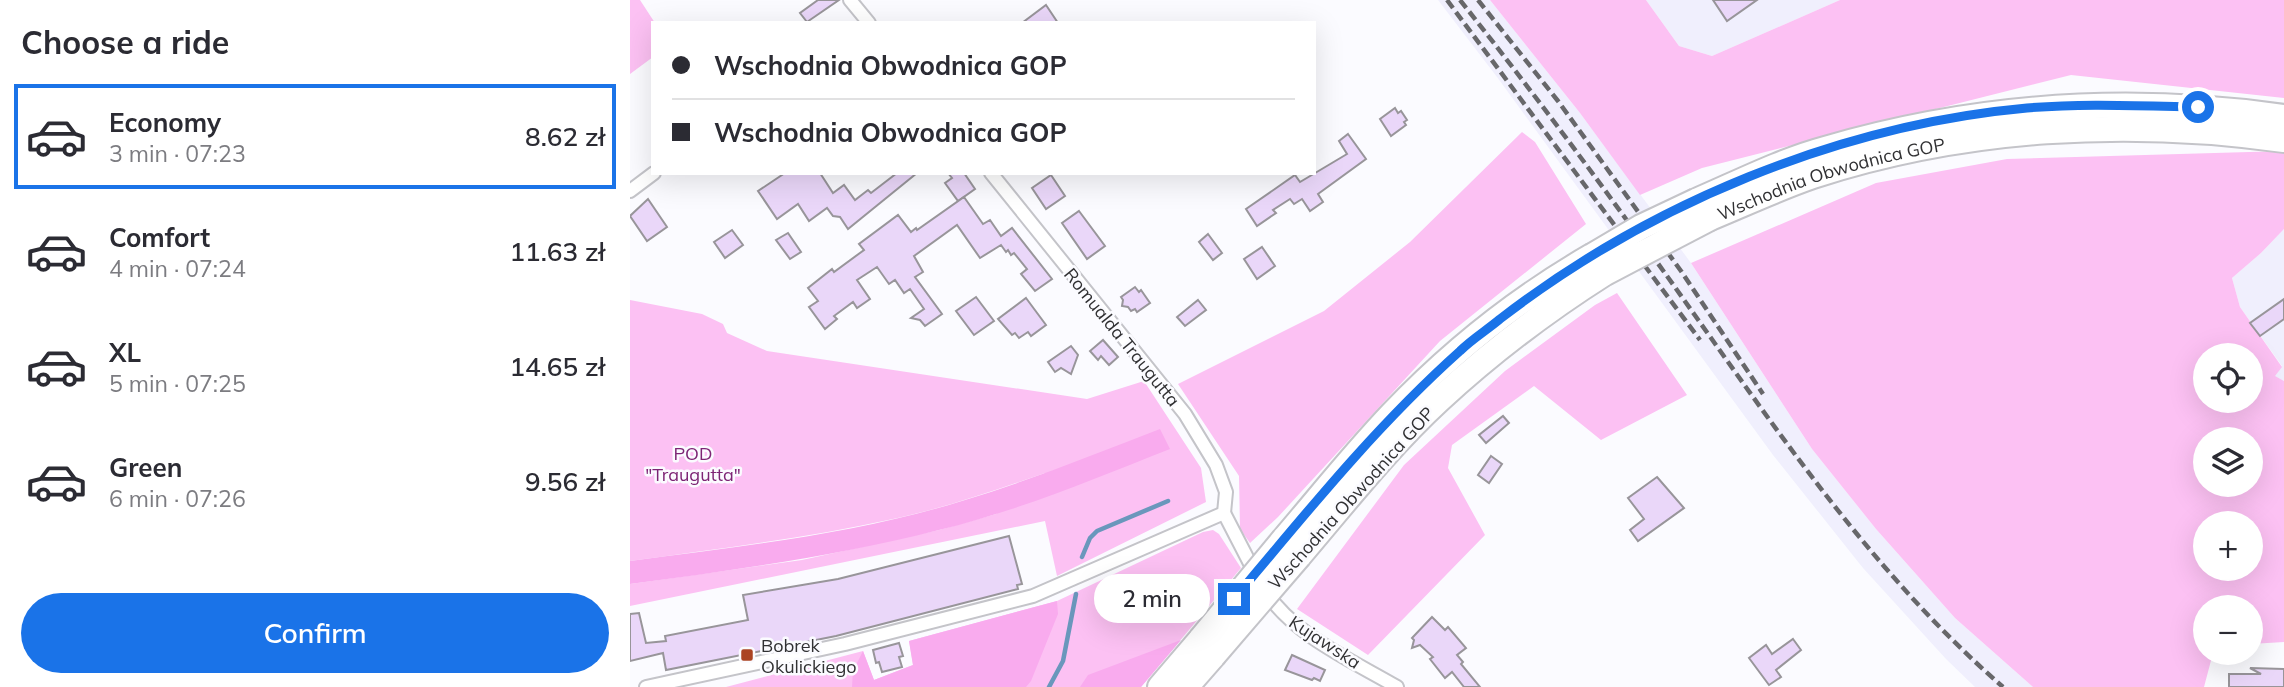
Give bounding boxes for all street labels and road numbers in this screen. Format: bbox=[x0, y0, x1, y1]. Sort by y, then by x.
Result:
street label: Wschodnia Obwodnica GOP bbox=[1714, 132, 1947, 225]
street label: Romualda Traugutta bbox=[1059, 263, 1185, 411]
street label: Wschodnia Obwodnica GOP bbox=[1263, 402, 1439, 594]
street label: Kujawska bbox=[1285, 610, 1365, 674]

